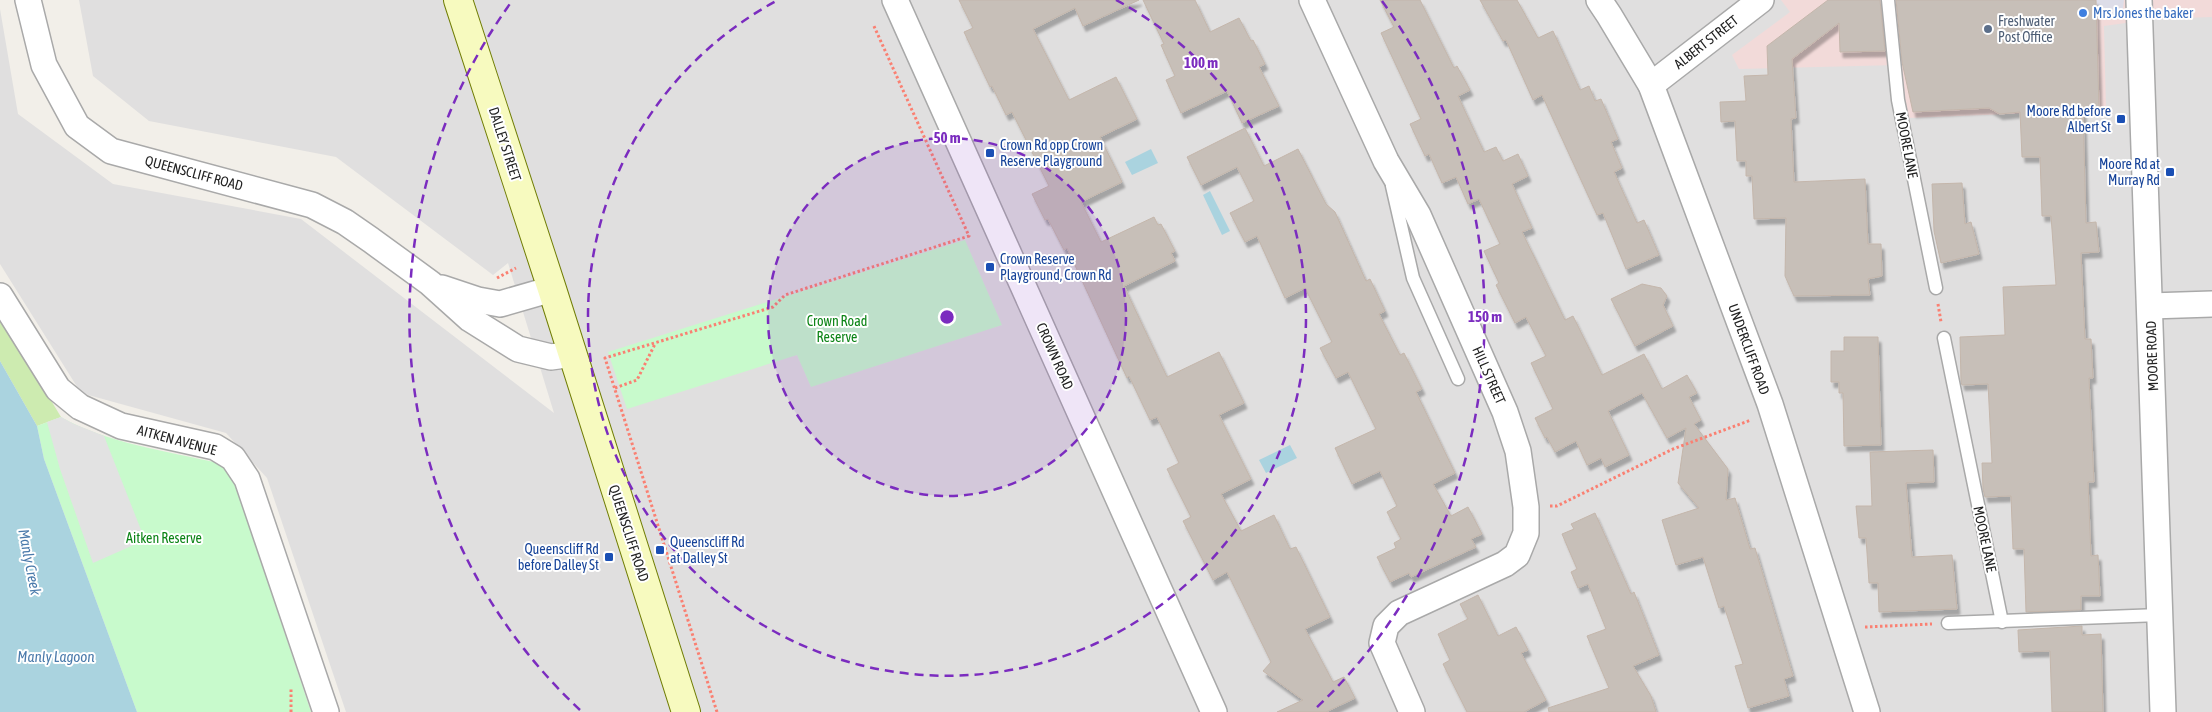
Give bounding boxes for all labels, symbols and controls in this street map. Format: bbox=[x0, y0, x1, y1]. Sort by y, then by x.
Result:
place label: Mrs Jones the baker bbox=[2093, 5, 2194, 21]
marker: Mrs Jones the baker bbox=[2077, 7, 2089, 19]
street label: ALBERT STREET bbox=[1671, 12, 1741, 72]
place label: Freshwater Post Office bbox=[1998, 13, 2056, 45]
marker: Freshwater Post Office bbox=[1982, 23, 1994, 35]
text: 100 m bbox=[1184, 54, 1218, 71]
place label: Moore Rd before Albert St bbox=[2027, 103, 2111, 135]
street label: DALLEY STREET bbox=[486, 105, 524, 183]
street label: MOORE LANE bbox=[1893, 111, 1921, 179]
marker: Moore Rd before Albert St bbox=[2115, 113, 2127, 125]
text: 50 m bbox=[934, 129, 961, 146]
place label: Crown Rd opp Crown Reserve Playground bbox=[1000, 137, 1103, 169]
marker: Crown Rd opp Crown Reserve Playground bbox=[984, 147, 996, 159]
street label: QUEENSCLIFF ROAD bbox=[143, 152, 245, 194]
place label: Moore Rd at Murray Rd bbox=[2099, 156, 2160, 188]
marker: Moore Rd at Murray Rd bbox=[2164, 166, 2176, 178]
place label: Crown Reserve Playground, Crown Rd bbox=[1000, 251, 1112, 283]
marker: Crown Reserve Playground, Crown Rd bbox=[984, 261, 996, 273]
street label: UNDERCLIFF ROAD bbox=[1725, 301, 1773, 397]
centre of rings bbox=[938, 308, 956, 326]
text: 150 m bbox=[1468, 308, 1502, 325]
park label: Crown Road Reserve bbox=[807, 313, 867, 345]
street label: CROWN ROAD bbox=[1033, 320, 1077, 392]
street label: MOORE ROAD bbox=[2143, 320, 2161, 391]
street label: HILL STREET bbox=[1469, 344, 1509, 406]
street label: AITKEN AVENUE bbox=[136, 422, 218, 458]
street label: QUEENSCLIFF ROAD bbox=[606, 483, 652, 584]
street label: MOORE LANE bbox=[1970, 505, 2000, 574]
water label: Manly Creek bbox=[15, 527, 45, 597]
park label: Aitken Reserve bbox=[126, 530, 202, 546]
place label: Queenscliff Rd at Dalley St bbox=[670, 534, 745, 566]
place label: Queenscliff Rd before Dalley St bbox=[518, 541, 599, 573]
marker: Queenscliff Rd at Dalley St bbox=[654, 544, 666, 556]
marker: Queenscliff Rd before Dalley St bbox=[603, 551, 615, 563]
water label: Manly Lagoon bbox=[17, 648, 95, 665]

